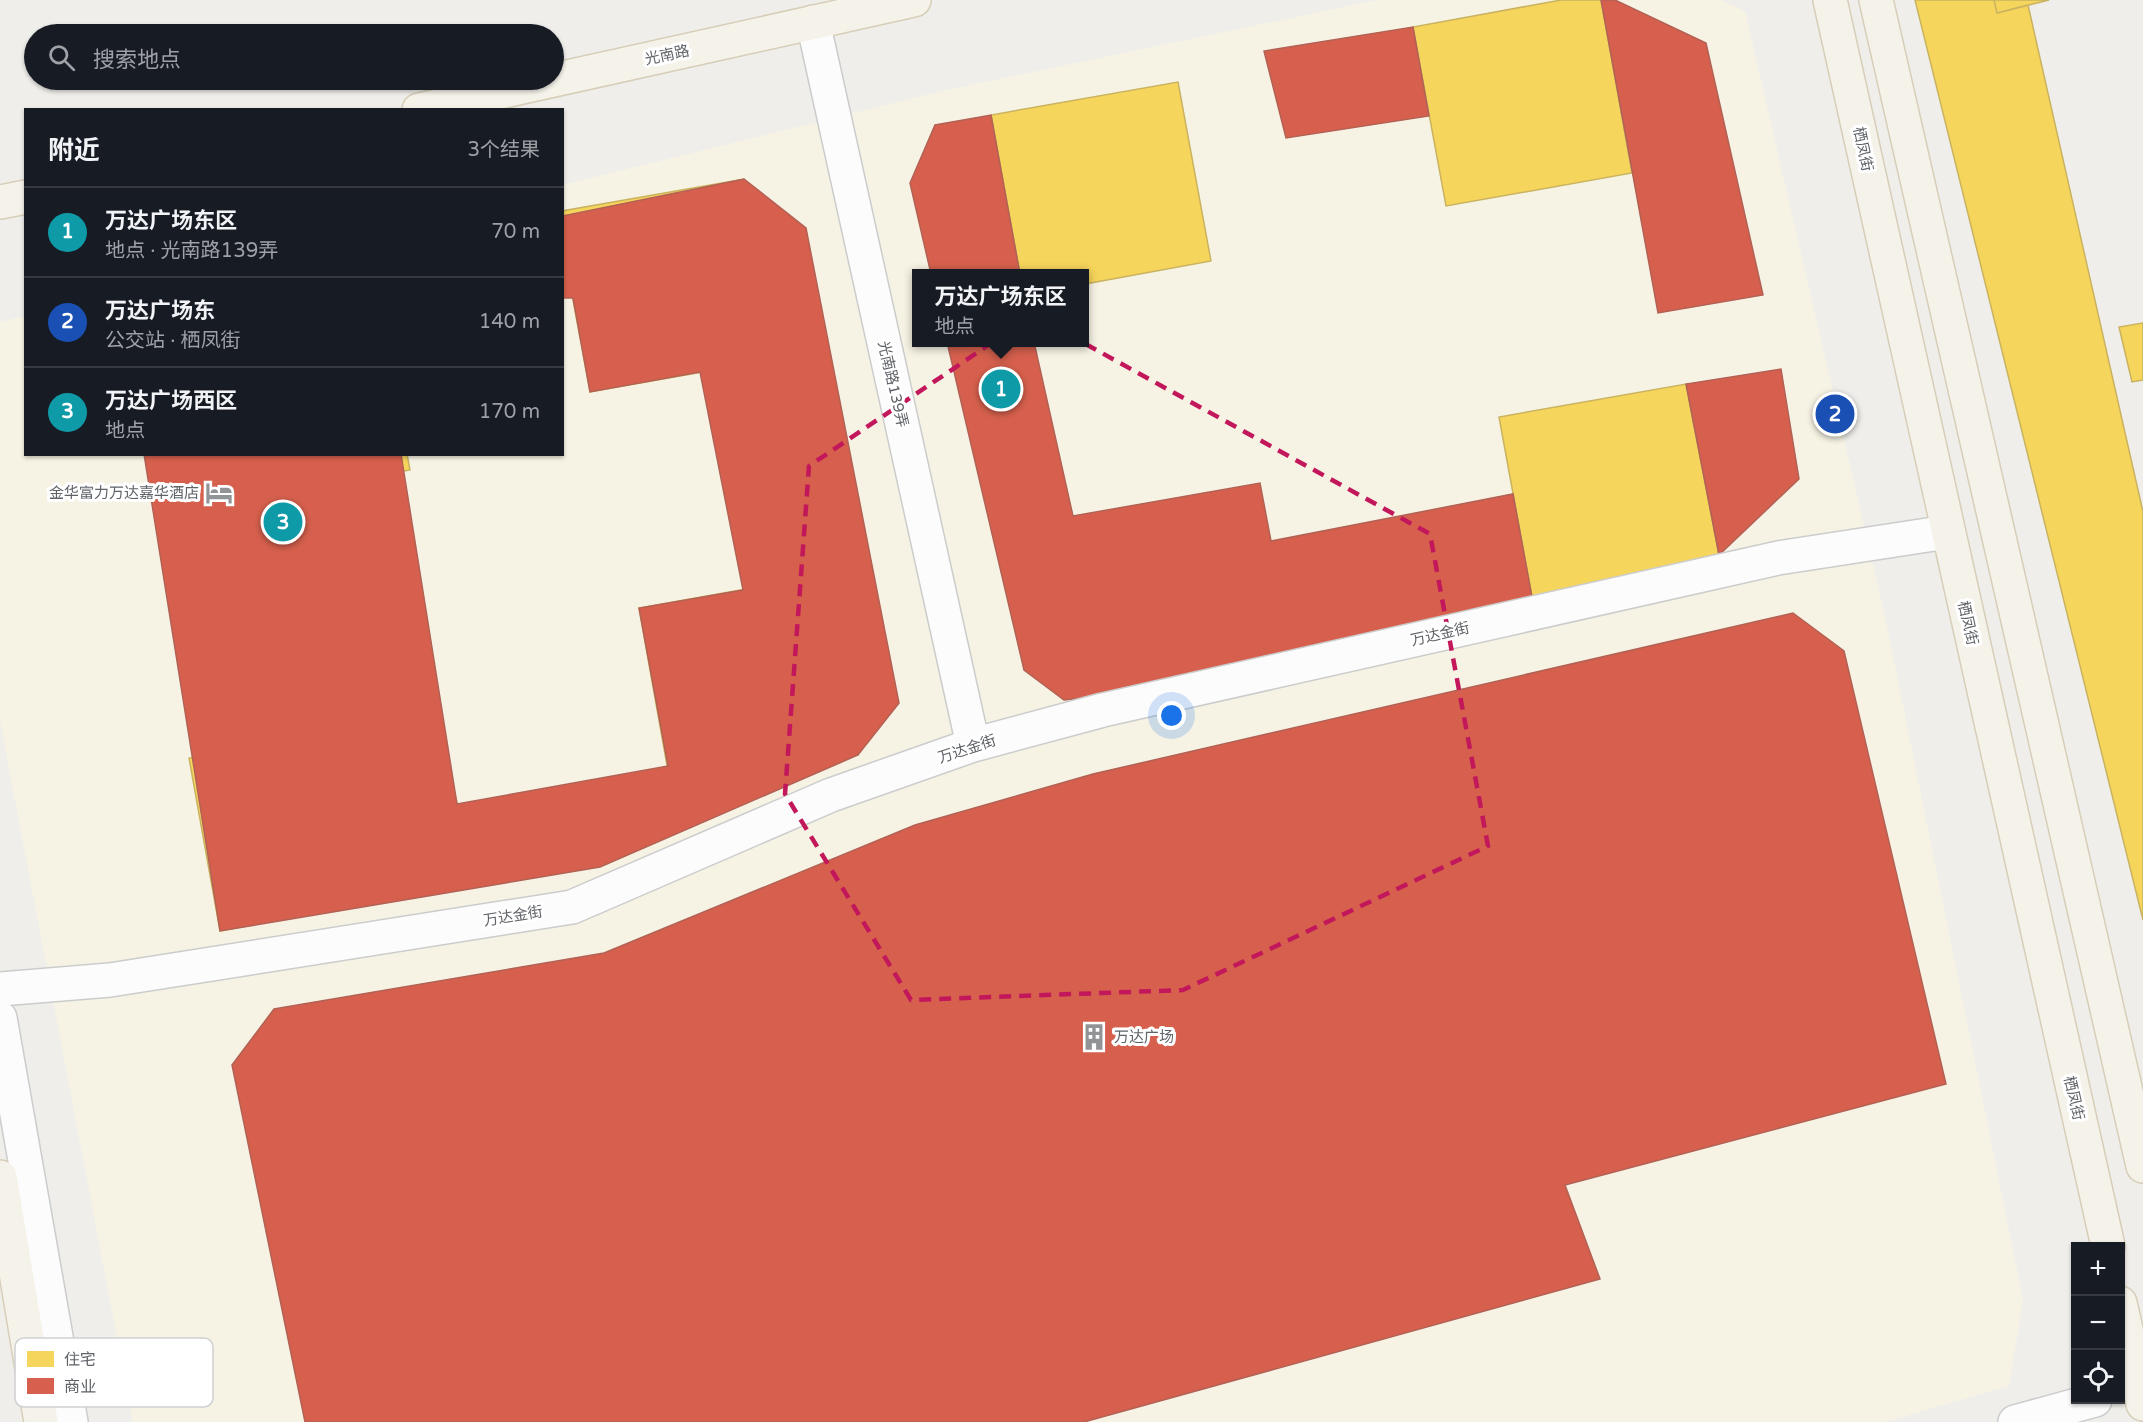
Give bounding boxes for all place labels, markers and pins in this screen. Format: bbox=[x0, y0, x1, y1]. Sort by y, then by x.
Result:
pin: 1 bbox=[982, 366, 1020, 412]
pin: 2 bbox=[1816, 392, 1854, 436]
hotel icon: 金华富力万达嘉华酒店 bbox=[204, 478, 234, 508]
place label: 金华富力万达嘉华酒店 bbox=[49, 484, 199, 502]
pin: 3 bbox=[264, 500, 302, 544]
building icon: 万达广场 bbox=[1079, 1022, 1109, 1052]
place label: 万达广场 bbox=[1114, 1028, 1174, 1046]

